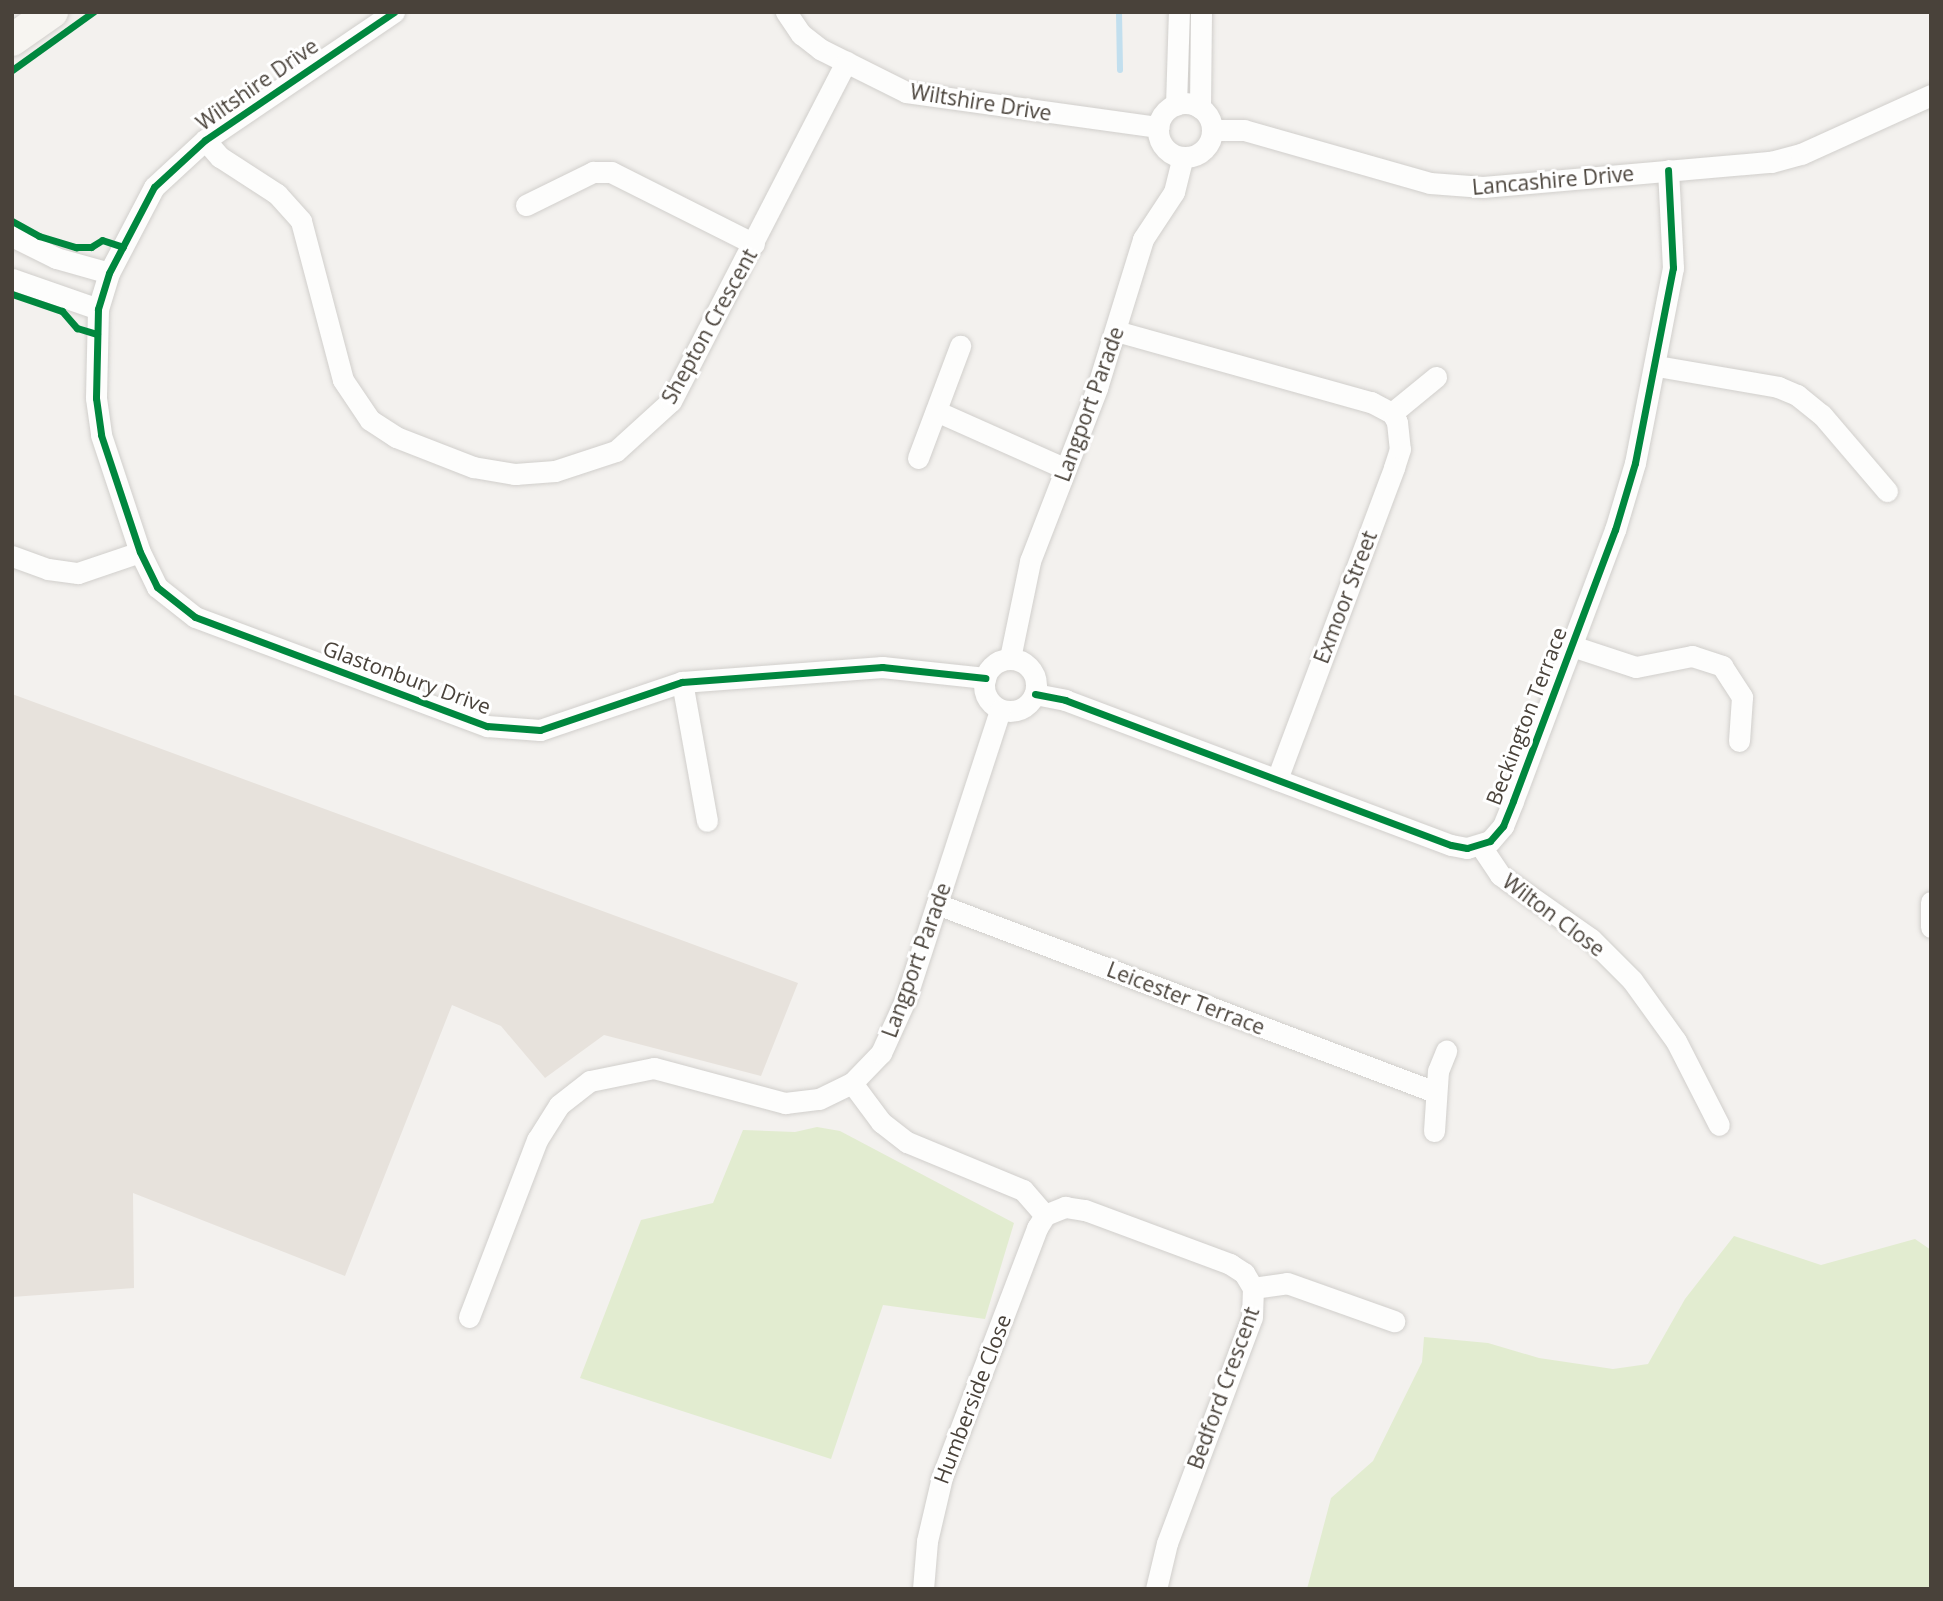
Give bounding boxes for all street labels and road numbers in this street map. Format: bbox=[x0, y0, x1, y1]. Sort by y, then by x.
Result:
street label: Wiltshire Drive bbox=[191, 33, 323, 135]
street label: Wiltshire Drive bbox=[908, 78, 1054, 126]
street label: Lancashire Drive bbox=[1471, 160, 1635, 200]
street label: Shepton Crescent bbox=[656, 244, 762, 408]
street label: Langport Parade bbox=[1049, 323, 1129, 485]
street label: Exmoor Street bbox=[1308, 527, 1382, 667]
street label: Beckington Terrace bbox=[1480, 623, 1572, 809]
street label: Glastonbury Drive bbox=[320, 635, 494, 719]
street label: Wilton Close bbox=[1498, 868, 1610, 962]
street label: Langport Parade bbox=[876, 879, 956, 1041]
street label: Leicester Terrace bbox=[1103, 956, 1269, 1040]
street label: Bedford Crescent bbox=[1182, 1304, 1264, 1472]
street label: Humberside Close bbox=[928, 1311, 1016, 1487]

